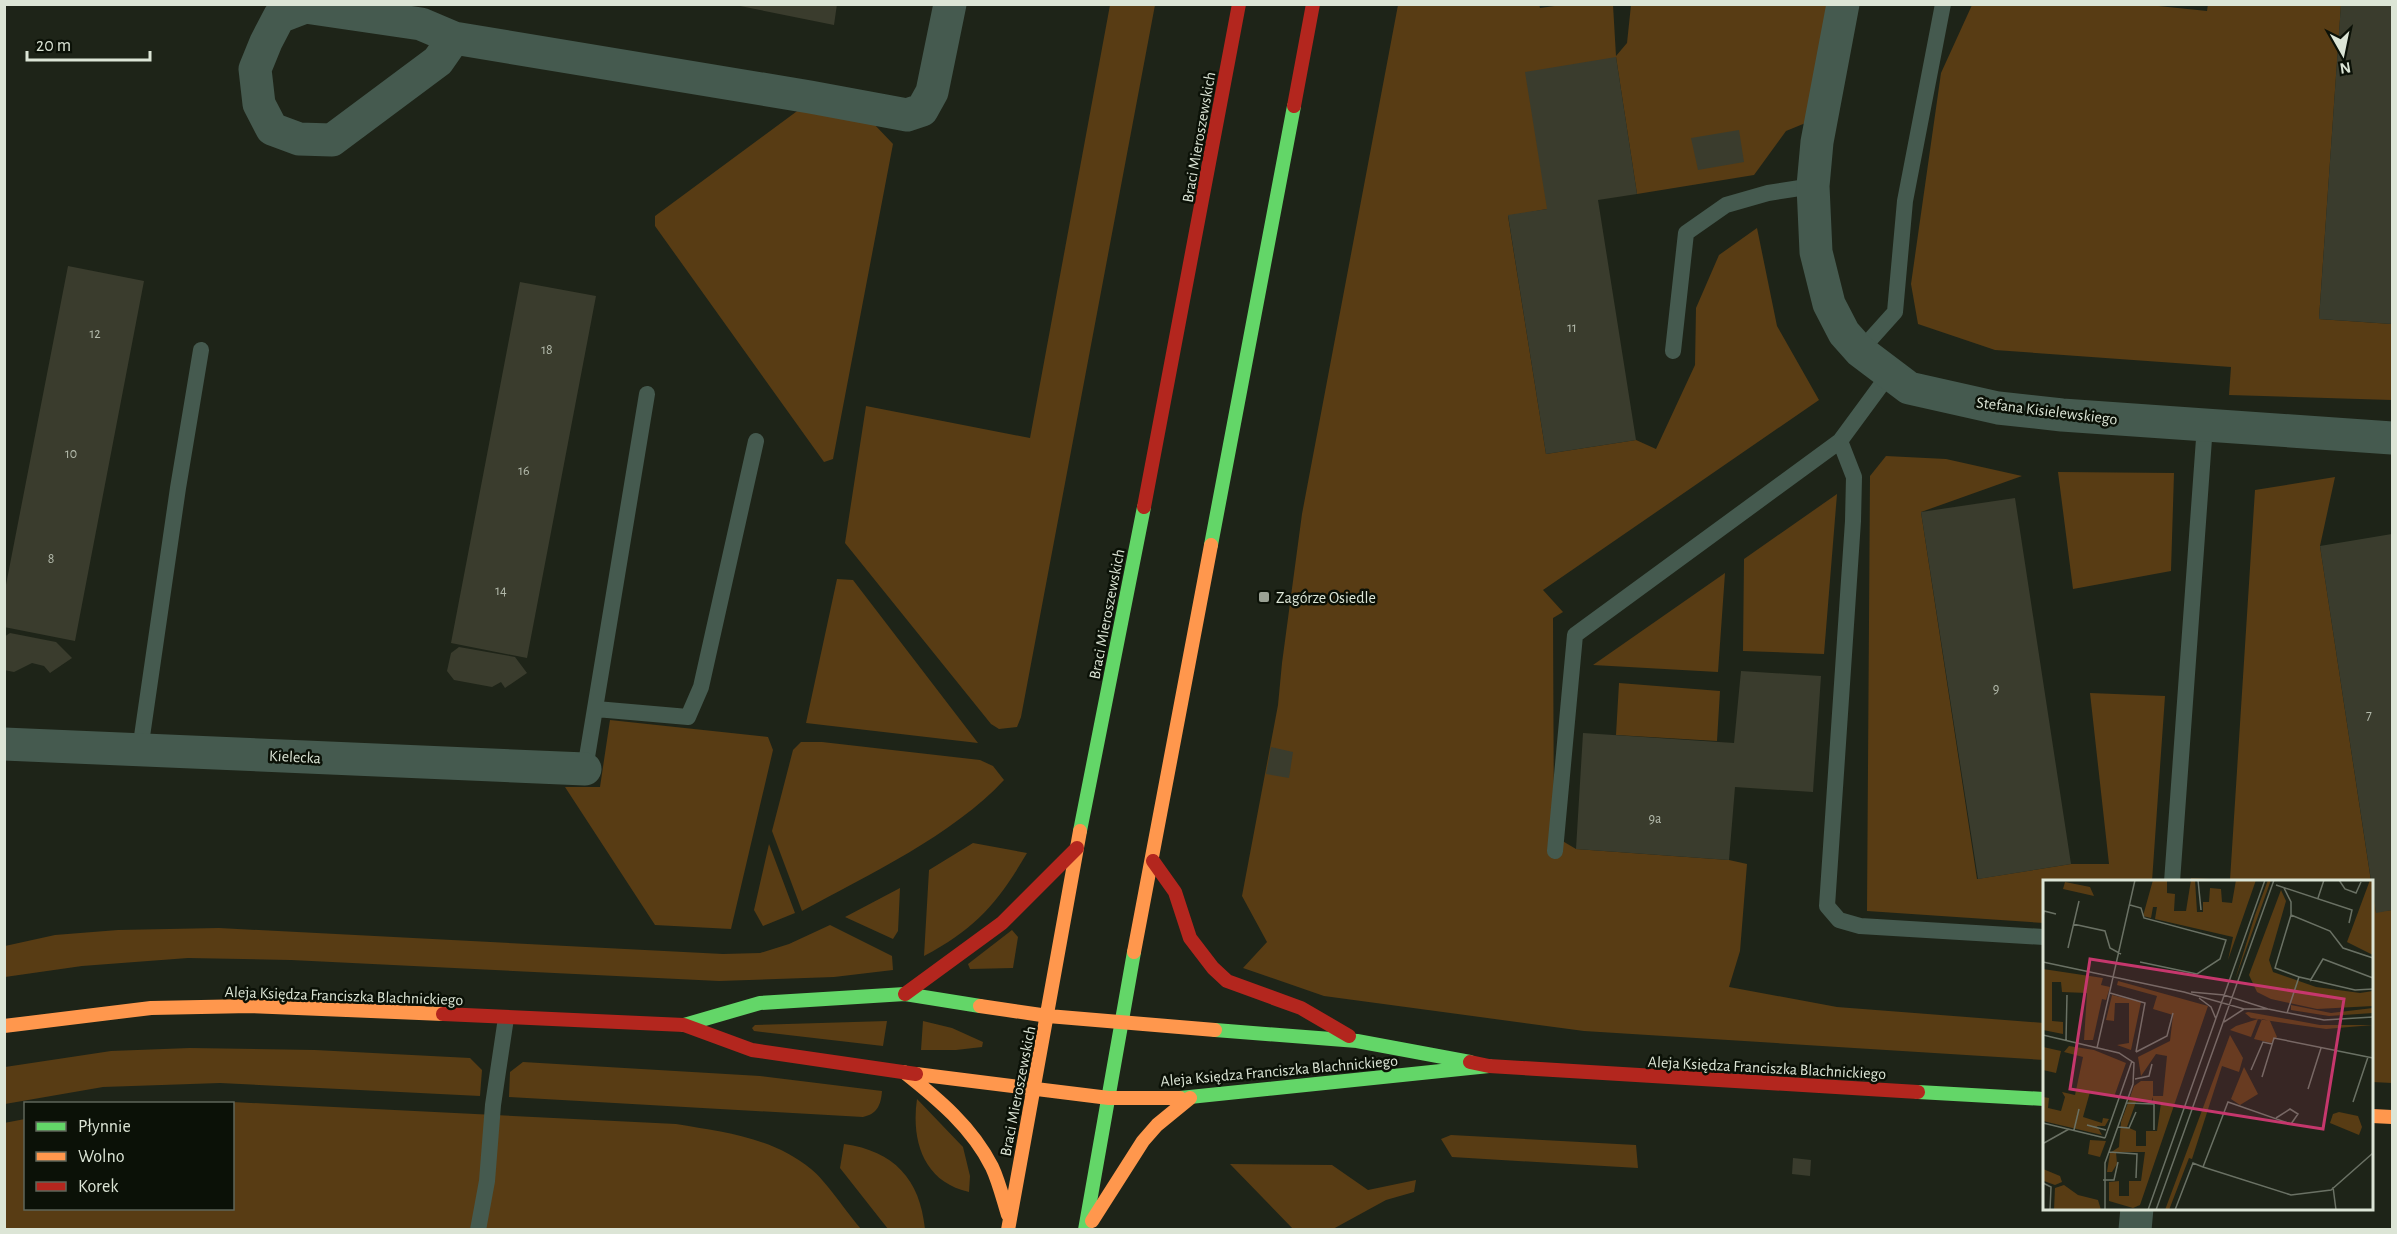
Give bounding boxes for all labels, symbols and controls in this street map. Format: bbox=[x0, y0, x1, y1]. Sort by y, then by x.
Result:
scale bar bbox=[27, 24, 150, 62]
north arrow bbox=[2313, 24, 2373, 84]
text: 20 m bbox=[36, 37, 71, 55]
text: N bbox=[2338, 59, 2352, 77]
street label: Braci Mieroszewskich bbox=[1180, 71, 1218, 204]
house number: 11 bbox=[1567, 321, 1577, 335]
house number: 12 bbox=[89, 327, 101, 341]
house number: 18 bbox=[541, 343, 553, 357]
street label: Stefana Kisielewskiego bbox=[1975, 394, 2118, 428]
house number: 10 bbox=[65, 447, 77, 461]
house number: 16 bbox=[518, 464, 530, 478]
street label: Braci Mieroszewskich bbox=[1086, 548, 1127, 681]
house number: 8 bbox=[48, 552, 54, 566]
house number: 14 bbox=[495, 584, 507, 598]
marker: Zagórze Osiedle bbox=[1257, 590, 1271, 604]
place label: Zagórze Osiedle bbox=[1276, 590, 1376, 606]
house number: 9 bbox=[1993, 682, 1999, 696]
house number: 7 bbox=[2366, 708, 2372, 722]
street label: Kielecka bbox=[269, 748, 321, 766]
house number: 9a bbox=[1648, 812, 1662, 826]
inset map bbox=[2043, 880, 2373, 1210]
street label: Aleja Księdza Franciszka Blachnickiego bbox=[224, 984, 464, 1009]
street label: Braci Mieroszewskich bbox=[997, 1025, 1038, 1158]
street label: Aleja Księdza Franciszka Blachnickiego bbox=[1160, 1053, 1399, 1090]
street label: Aleja Księdza Franciszka Blachnickiego bbox=[1647, 1054, 1887, 1083]
legend bbox=[24, 1102, 234, 1210]
text: Płynnie bbox=[78, 1118, 131, 1136]
text: Wolno bbox=[78, 1148, 125, 1166]
text: Korek bbox=[78, 1178, 119, 1196]

